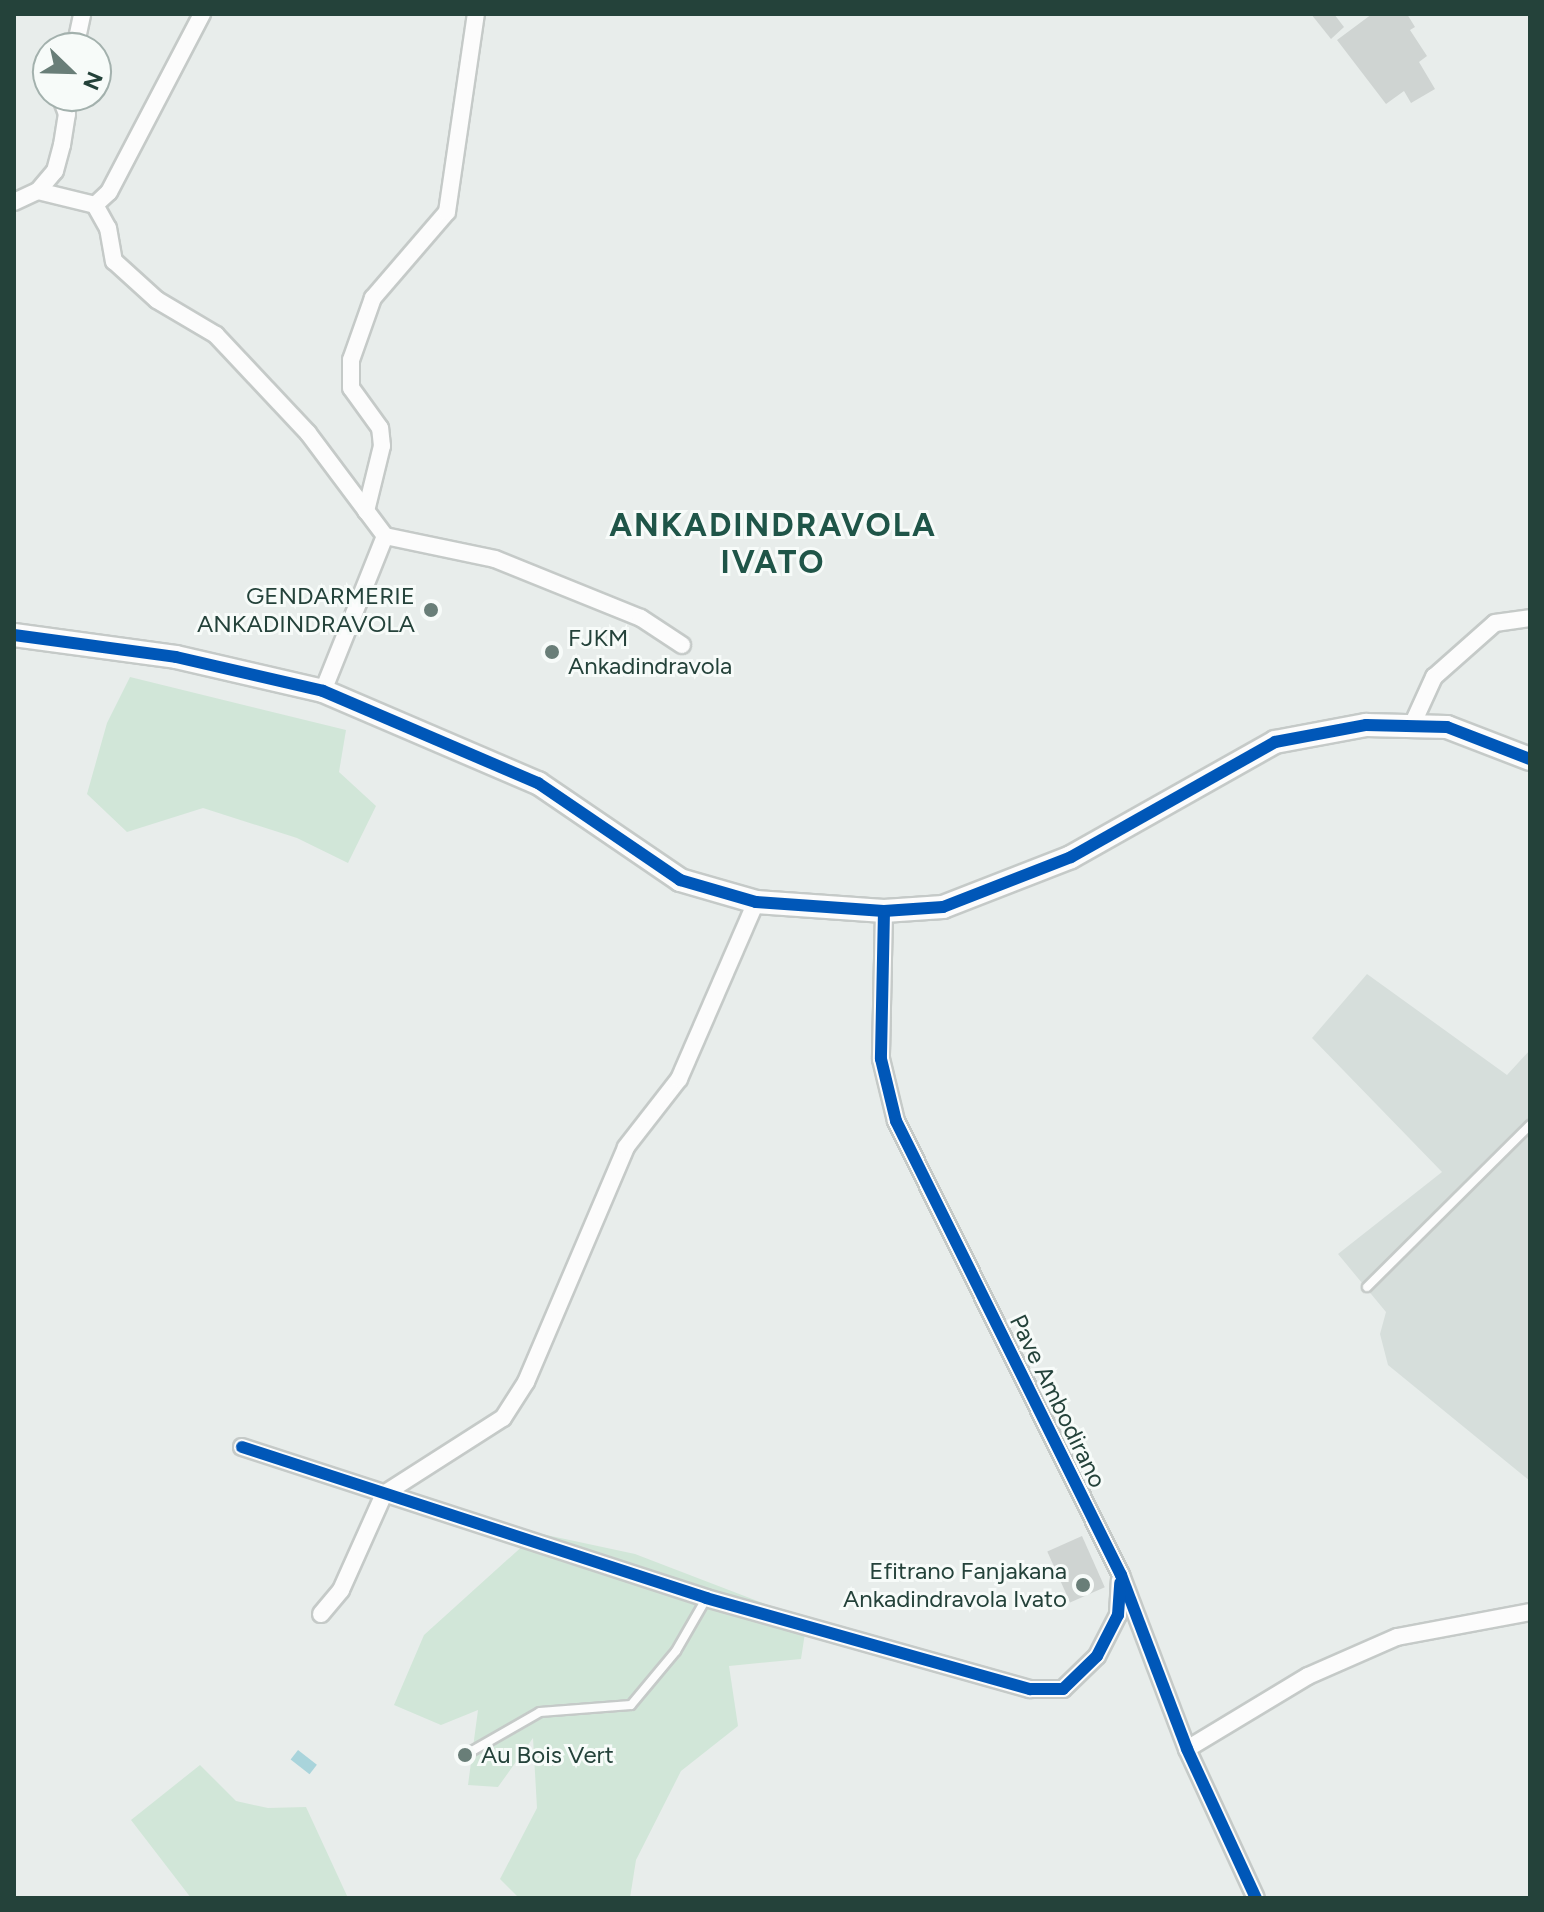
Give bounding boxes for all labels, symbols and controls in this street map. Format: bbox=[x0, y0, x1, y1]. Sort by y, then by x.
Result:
north arrow bbox=[32, 32, 112, 112]
text: N bbox=[77, 68, 108, 94]
district label: ANKADINDRAVOLA IVATO bbox=[609, 507, 937, 582]
place label: GENDARMERIE ANKADINDRAVOLA bbox=[197, 582, 415, 638]
marker: GENDARMERIE ANKADINDRAVOLA bbox=[422, 601, 440, 619]
place label: FJKM Ankadindravola bbox=[568, 624, 732, 680]
marker: FJKM Ankadindravola bbox=[543, 643, 561, 661]
street label: Pave Ambodirano bbox=[1004, 1310, 1112, 1492]
place label: Efitrano Fanjakana Ankadindravola Ivato bbox=[843, 1557, 1067, 1613]
marker: Efitrano Fanjakana Ankadindravola Ivato bbox=[1074, 1576, 1092, 1594]
place label: Au Bois Vert bbox=[481, 1741, 614, 1769]
marker: Au Bois Vert bbox=[456, 1746, 474, 1764]

